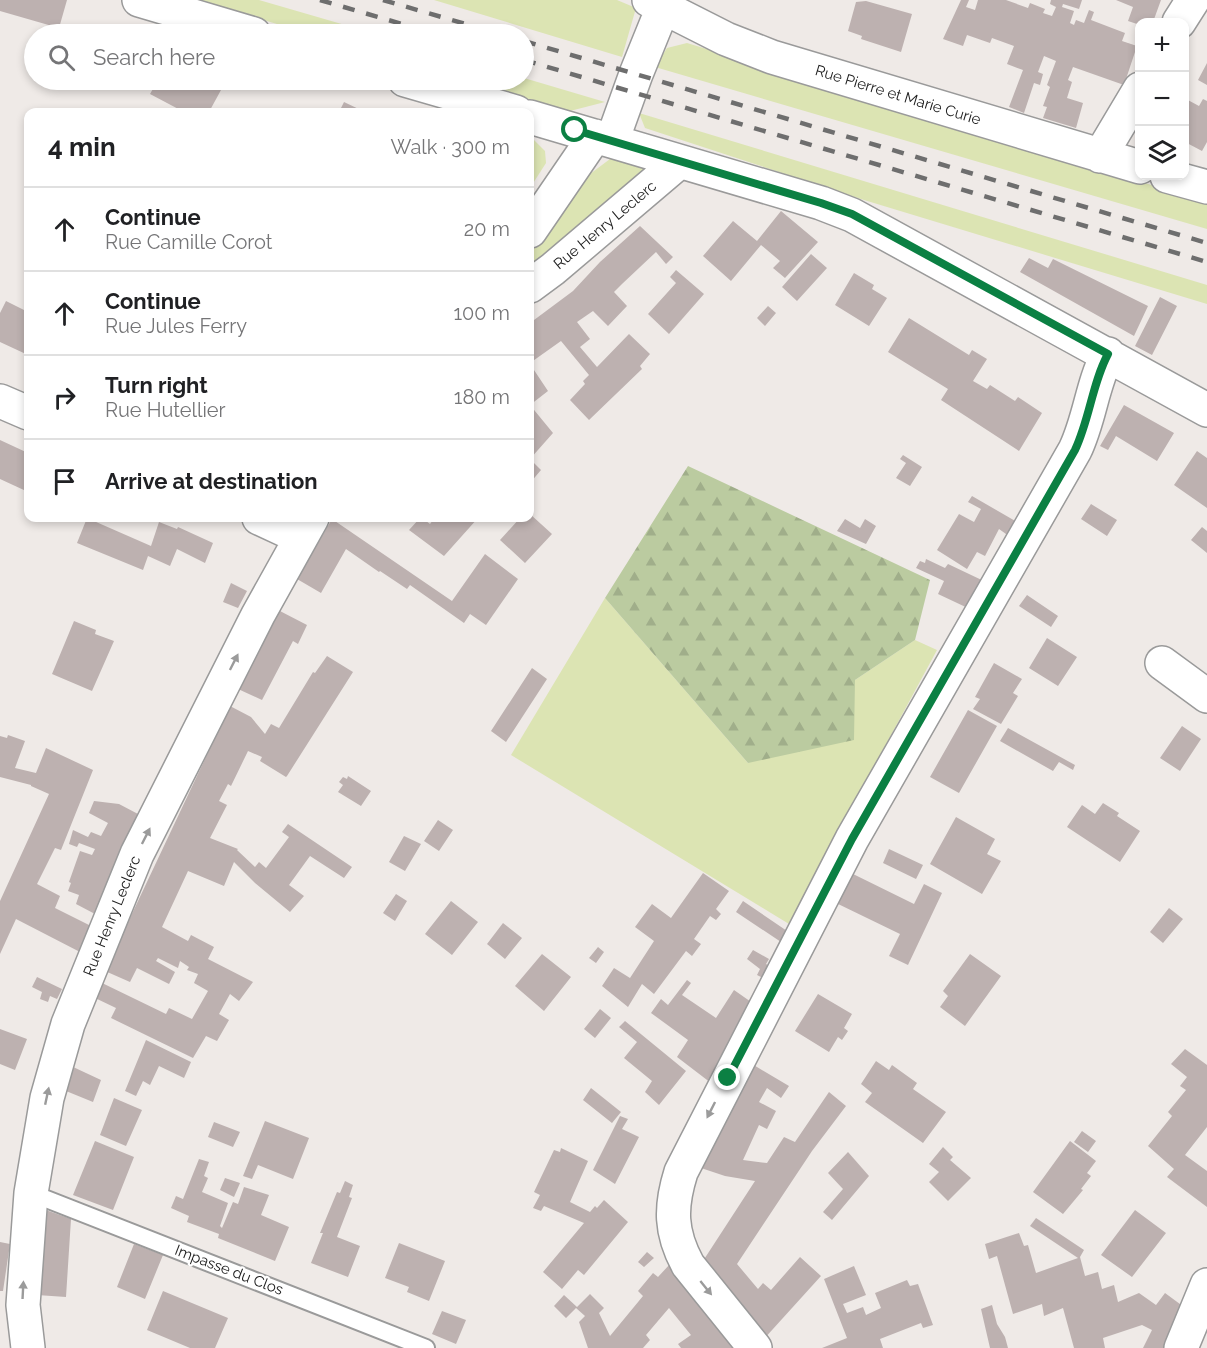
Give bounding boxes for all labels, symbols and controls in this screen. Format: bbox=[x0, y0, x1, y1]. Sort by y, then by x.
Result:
map controls bbox=[1135, 18, 1189, 180]
button: + bbox=[1135, 18, 1189, 72]
search box bbox=[24, 24, 534, 90]
icon: search bbox=[45, 41, 78, 74]
text: Search here bbox=[93, 44, 215, 70]
street label: Rue Pierre et Marie Curie bbox=[813, 61, 983, 129]
button: − bbox=[1135, 72, 1189, 126]
route start bbox=[561, 116, 587, 142]
button: layers bbox=[1135, 126, 1189, 180]
text: 4 min bbox=[48, 132, 116, 162]
text: Walk · 300 m bbox=[391, 135, 510, 159]
street label: Rue Henry Leclerc bbox=[550, 177, 660, 273]
text: Continue bbox=[105, 204, 201, 230]
icon: ahead bbox=[48, 213, 81, 246]
text: 20 m bbox=[464, 217, 510, 241]
text: Rue Camille Corot bbox=[105, 230, 272, 254]
text: Continue bbox=[105, 288, 201, 314]
icon: ahead bbox=[48, 297, 81, 330]
text: 100 m bbox=[453, 301, 510, 325]
text: Rue Jules Ferry bbox=[105, 314, 247, 338]
text: Turn right bbox=[105, 372, 208, 398]
icon: right bbox=[48, 381, 81, 414]
text: 180 m bbox=[454, 385, 510, 409]
text: Rue Hutellier bbox=[105, 398, 226, 422]
icon: arrive bbox=[48, 465, 81, 498]
text: Arrive at destination bbox=[105, 468, 318, 494]
one-way arrow bbox=[228, 653, 238, 671]
one-way arrow bbox=[141, 827, 151, 844]
street label: Rue Henry Leclerc bbox=[80, 853, 144, 979]
route end bbox=[714, 1064, 740, 1090]
one-way arrow bbox=[43, 1087, 52, 1106]
one-way arrow bbox=[706, 1102, 716, 1119]
street label: Impasse du Clos bbox=[172, 1241, 286, 1299]
one-way arrow bbox=[19, 1280, 28, 1299]
one-way arrow bbox=[700, 1280, 713, 1296]

